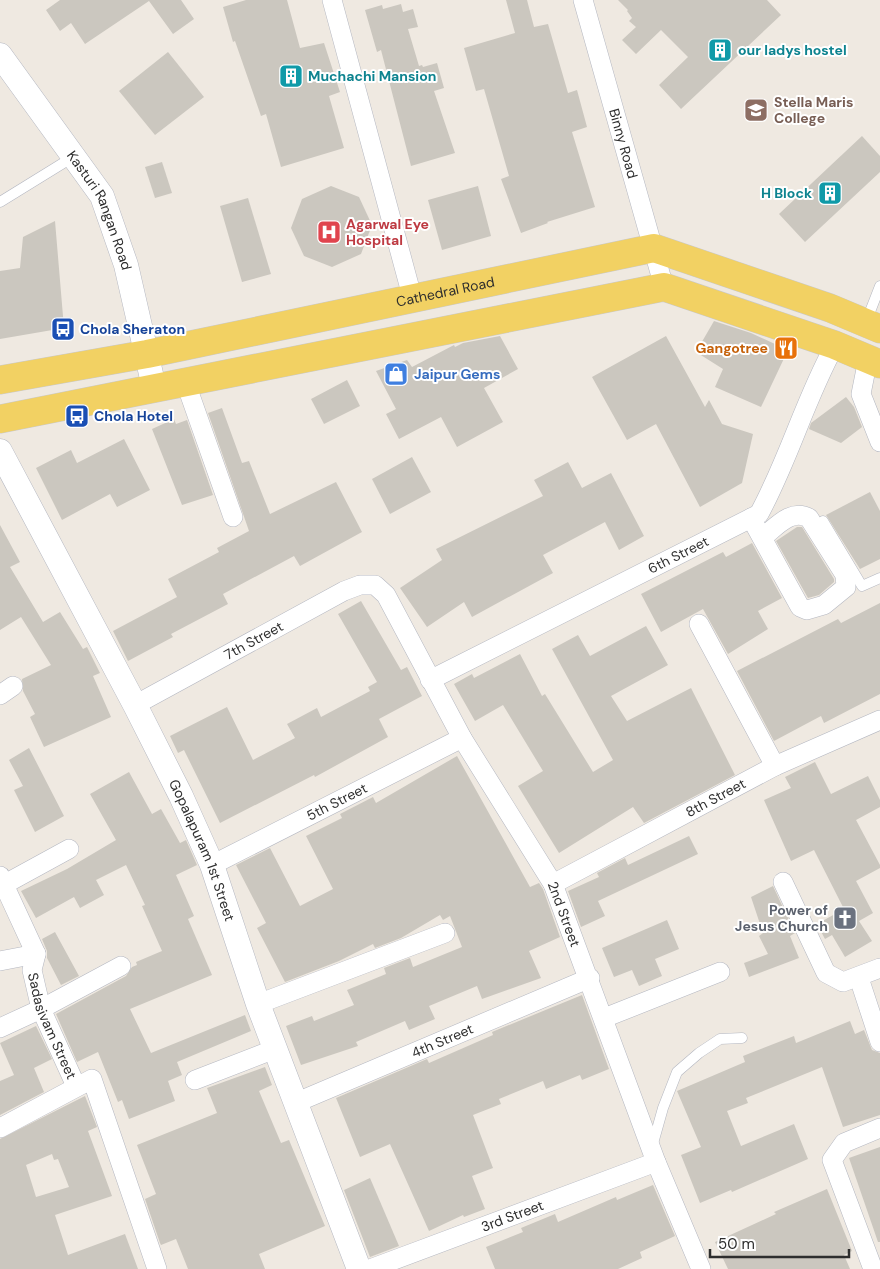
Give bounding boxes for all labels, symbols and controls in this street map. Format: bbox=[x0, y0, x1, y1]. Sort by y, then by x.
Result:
building icon: our ladys hostel bbox=[707, 37, 733, 63]
place label: our ladys hostel bbox=[738, 41, 847, 59]
building icon: Muchachi Mansion bbox=[278, 63, 304, 89]
place label: Muchachi Mansion bbox=[308, 67, 436, 85]
place label: Stella Maris College bbox=[774, 93, 853, 127]
school or university icon: Stella Maris College bbox=[743, 97, 769, 123]
street label: Binny Road bbox=[605, 106, 642, 180]
street label: Kasturi Rangan Road bbox=[63, 147, 136, 272]
building icon: H Block bbox=[817, 180, 843, 206]
place label: H Block bbox=[761, 184, 812, 202]
place label: Agarwal Eye Hospital bbox=[346, 215, 429, 249]
hospital icon: Agarwal Eye Hospital bbox=[316, 219, 342, 245]
street label: Cathedral Road bbox=[394, 273, 496, 311]
bus stop icon: Chola Sheraton bbox=[50, 316, 76, 342]
place label: Chola Sheraton bbox=[80, 320, 185, 338]
restaurant icon: Gangotree bbox=[773, 335, 799, 361]
place label: Gangotree bbox=[695, 339, 768, 357]
shop icon: Jaipur Gems bbox=[383, 361, 409, 387]
place label: Jaipur Gems bbox=[414, 365, 500, 383]
bus stop icon: Chola Hotel bbox=[64, 403, 90, 429]
place label: Chola Hotel bbox=[94, 407, 173, 425]
street label: 6th Street bbox=[645, 532, 712, 578]
street label: 7th Street bbox=[221, 617, 286, 664]
street label: 8th Street bbox=[682, 774, 749, 821]
street label: Gopalapuram 1st Street bbox=[165, 776, 239, 924]
street label: 5th Street bbox=[304, 779, 370, 824]
street label: 2nd Street bbox=[544, 879, 584, 949]
place label: Power of Jesus Church bbox=[735, 901, 828, 935]
church icon: Power of Jesus Church bbox=[832, 905, 858, 931]
street label: Sadasivam Street bbox=[24, 971, 81, 1082]
street label: 4th Street bbox=[409, 1020, 476, 1062]
street label: 3rd Street bbox=[479, 1196, 546, 1236]
scale bar bbox=[710, 1226, 849, 1258]
text: 50 m bbox=[718, 1234, 755, 1254]

